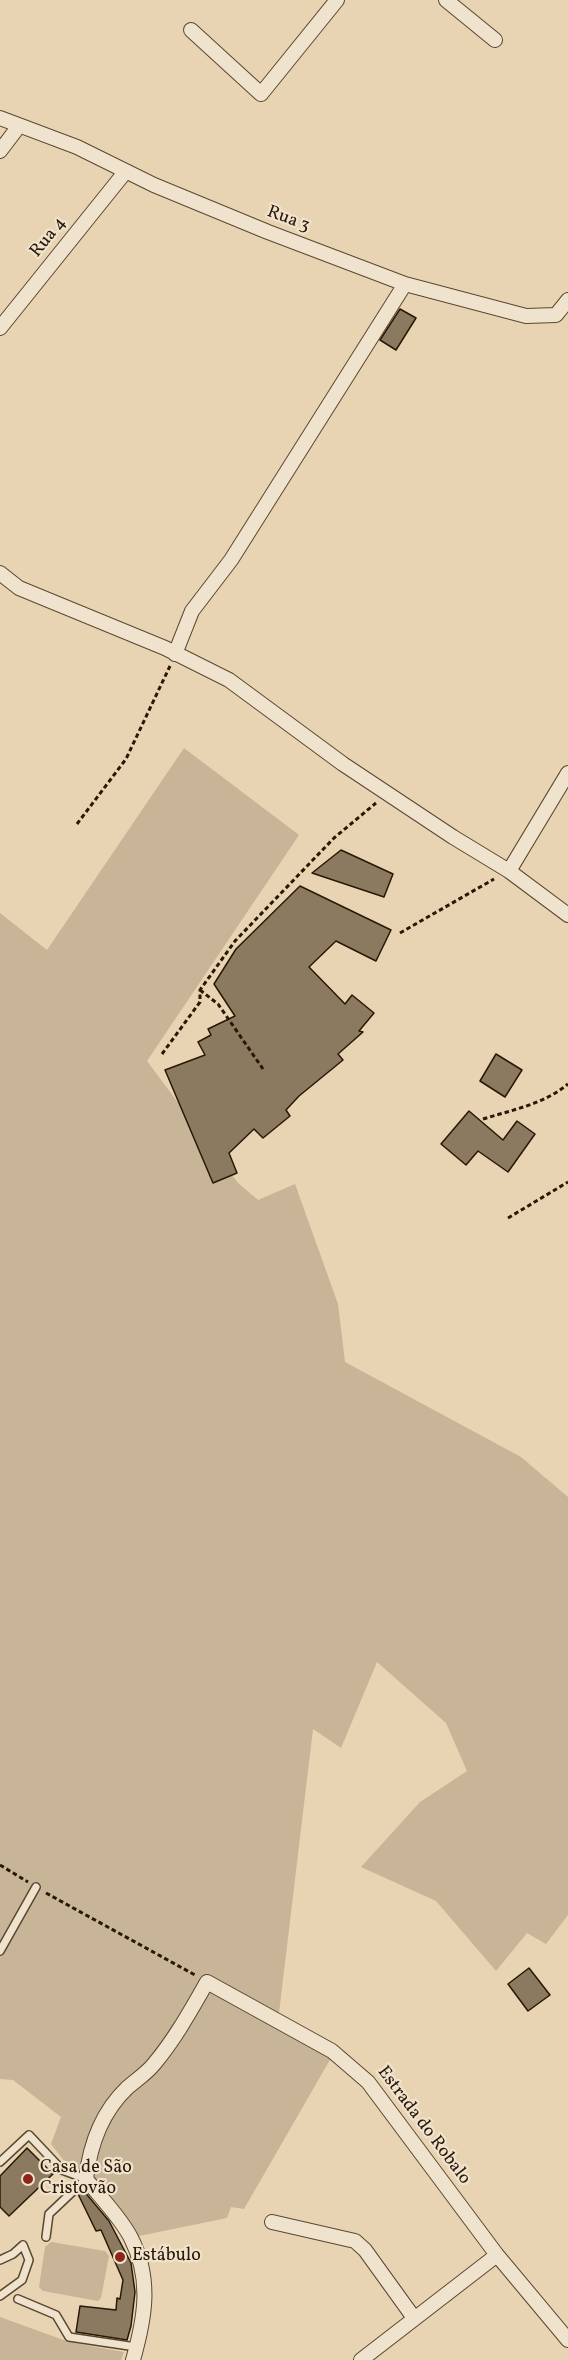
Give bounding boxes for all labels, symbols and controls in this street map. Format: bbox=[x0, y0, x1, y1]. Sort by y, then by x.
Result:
street label: Rua 3 bbox=[263, 202, 313, 238]
street label: Rua 4 bbox=[26, 213, 72, 263]
street label: Estrada do Robalo bbox=[371, 2063, 475, 2189]
place label: Casa de São Cristovão bbox=[40, 2158, 132, 2200]
marker: Casa de São Cristovão bbox=[21, 2172, 35, 2186]
place label: Estábulo bbox=[132, 2246, 201, 2268]
marker: Estábulo bbox=[113, 2250, 127, 2264]

